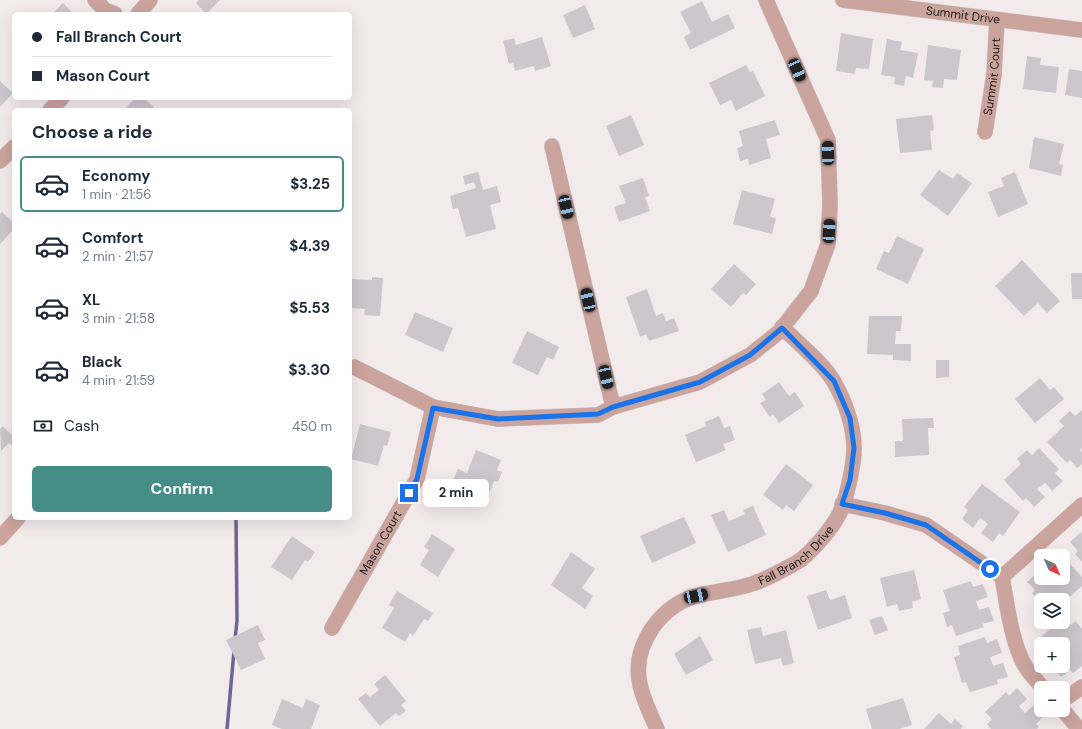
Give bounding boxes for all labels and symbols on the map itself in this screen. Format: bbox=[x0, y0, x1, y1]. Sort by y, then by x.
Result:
street label: Summit Drive bbox=[925, 2, 1001, 28]
street label: Summit Court bbox=[980, 37, 1004, 116]
car bbox=[787, 57, 807, 83]
car bbox=[822, 141, 834, 165]
car bbox=[557, 194, 575, 220]
car bbox=[822, 219, 836, 243]
car bbox=[579, 287, 597, 313]
car bbox=[597, 364, 615, 390]
callout: 2 min bbox=[423, 479, 489, 507]
route end bbox=[400, 484, 418, 502]
street label: Mason Court bbox=[356, 508, 405, 578]
street label: Fall Branch Drive bbox=[756, 522, 837, 589]
north arrow bbox=[1034, 549, 1070, 585]
route start bbox=[981, 560, 999, 578]
car bbox=[683, 588, 709, 604]

